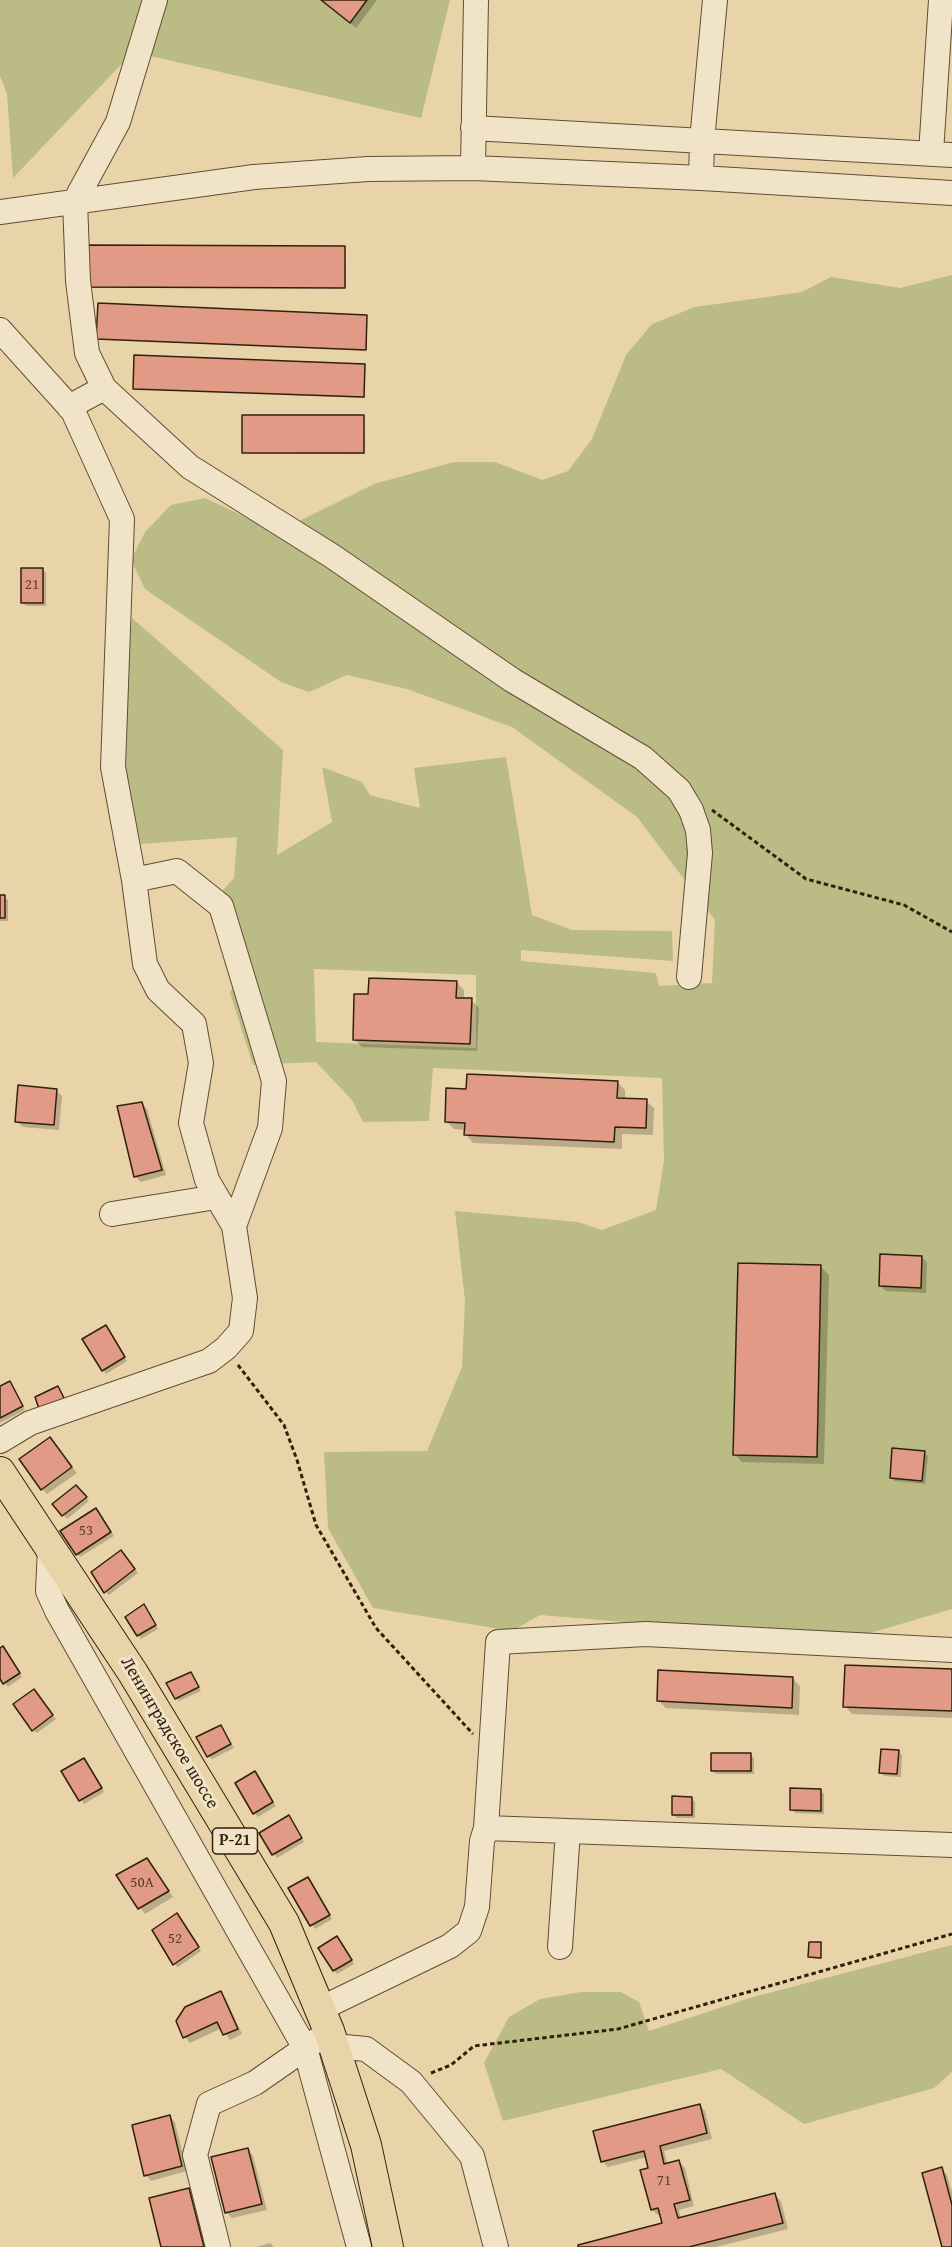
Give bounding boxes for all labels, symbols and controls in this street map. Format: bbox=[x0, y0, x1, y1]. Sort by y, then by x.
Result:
house number: 21 bbox=[25, 576, 39, 594]
house number: 53 bbox=[79, 1522, 93, 1540]
street label: Ленинградское шоссе bbox=[115, 1653, 223, 1813]
road number: Р-21 bbox=[212, 1828, 258, 1854]
house number: 50А bbox=[130, 1874, 154, 1892]
house number: 52 bbox=[168, 1930, 182, 1948]
house number: 71 bbox=[657, 2172, 671, 2190]

